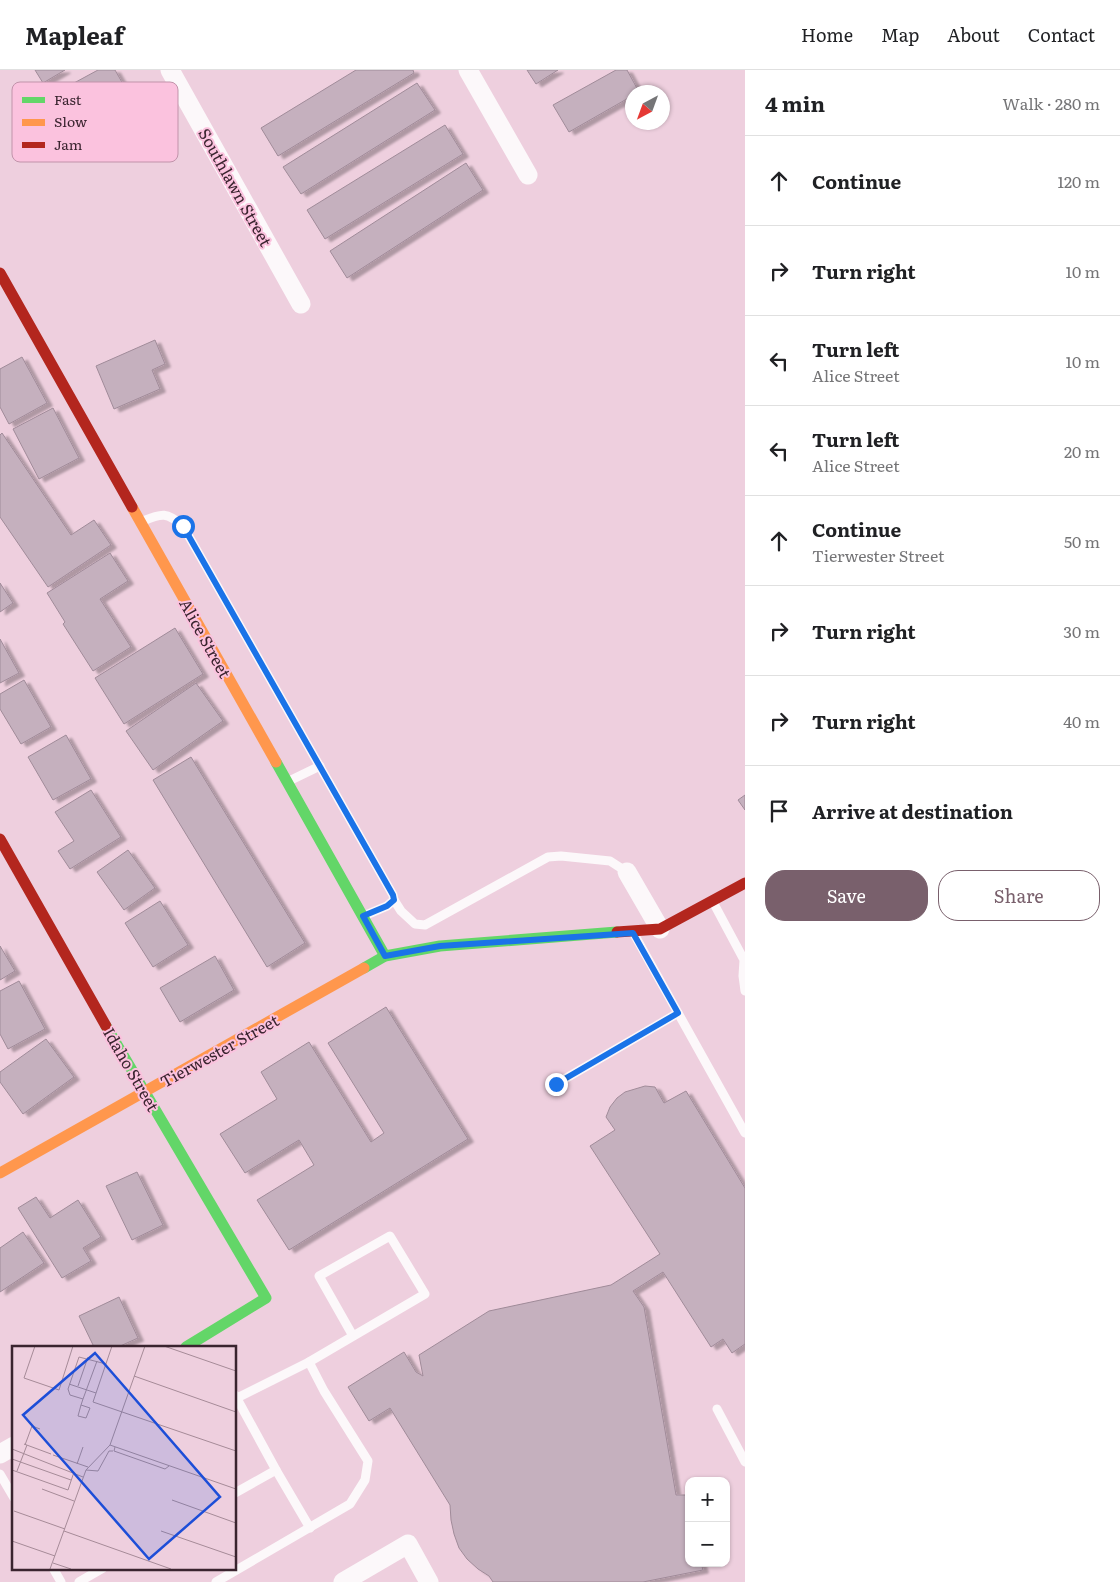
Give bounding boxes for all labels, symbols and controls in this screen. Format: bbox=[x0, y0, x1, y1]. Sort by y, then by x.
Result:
text: Mapleaf bbox=[25, 17, 124, 52]
text: Home bbox=[801, 21, 853, 48]
text: Map bbox=[881, 21, 919, 48]
text: About bbox=[947, 21, 1000, 48]
text: Contact bbox=[1028, 21, 1095, 48]
legend bbox=[12, 82, 178, 162]
north arrow bbox=[625, 85, 670, 130]
text: 4 min bbox=[765, 87, 825, 118]
text: Fast bbox=[54, 89, 82, 109]
text: Walk · 280 m bbox=[1002, 91, 1100, 115]
text: Slow bbox=[54, 111, 87, 131]
street label: Southlawn Street bbox=[193, 123, 279, 251]
text: Jam bbox=[54, 134, 83, 154]
icon: ahead bbox=[765, 167, 793, 195]
text: Continue bbox=[812, 167, 901, 195]
text: 120 m bbox=[1057, 169, 1100, 193]
icon: right bbox=[765, 257, 793, 285]
text: Turn right bbox=[812, 257, 916, 285]
text: 10 m bbox=[1066, 259, 1100, 283]
text: Turn left bbox=[812, 335, 899, 363]
icon: left bbox=[765, 347, 793, 375]
text: 10 m bbox=[1066, 349, 1100, 373]
text: Alice Street bbox=[812, 363, 900, 387]
text: Turn left bbox=[812, 425, 899, 453]
icon: left bbox=[765, 437, 793, 465]
text: 20 m bbox=[1064, 439, 1100, 463]
text: Alice Street bbox=[812, 453, 900, 477]
route start bbox=[172, 515, 195, 538]
text: Continue bbox=[812, 515, 901, 543]
icon: ahead bbox=[765, 527, 793, 555]
text: 50 m bbox=[1064, 529, 1100, 553]
text: Tierwester Street bbox=[812, 543, 944, 567]
street label: Alice Street bbox=[174, 594, 238, 683]
icon: right bbox=[765, 617, 793, 645]
text: Turn right bbox=[812, 617, 916, 645]
text: 30 m bbox=[1063, 619, 1100, 643]
icon: right bbox=[765, 707, 793, 735]
text: Turn right bbox=[812, 707, 916, 735]
text: 40 m bbox=[1063, 709, 1100, 733]
icon: arrive bbox=[765, 797, 793, 825]
text: Arrive at destination bbox=[812, 797, 1013, 825]
button: Save bbox=[765, 870, 928, 921]
button: Share bbox=[938, 870, 1100, 921]
street label: Tierwester Street bbox=[155, 1007, 283, 1093]
street label: Idaho Street bbox=[98, 1022, 166, 1116]
route end bbox=[545, 1073, 568, 1096]
inset map bbox=[12, 1346, 236, 1570]
map controls bbox=[685, 1477, 730, 1567]
button: + bbox=[685, 1477, 730, 1522]
button: − bbox=[685, 1522, 730, 1567]

